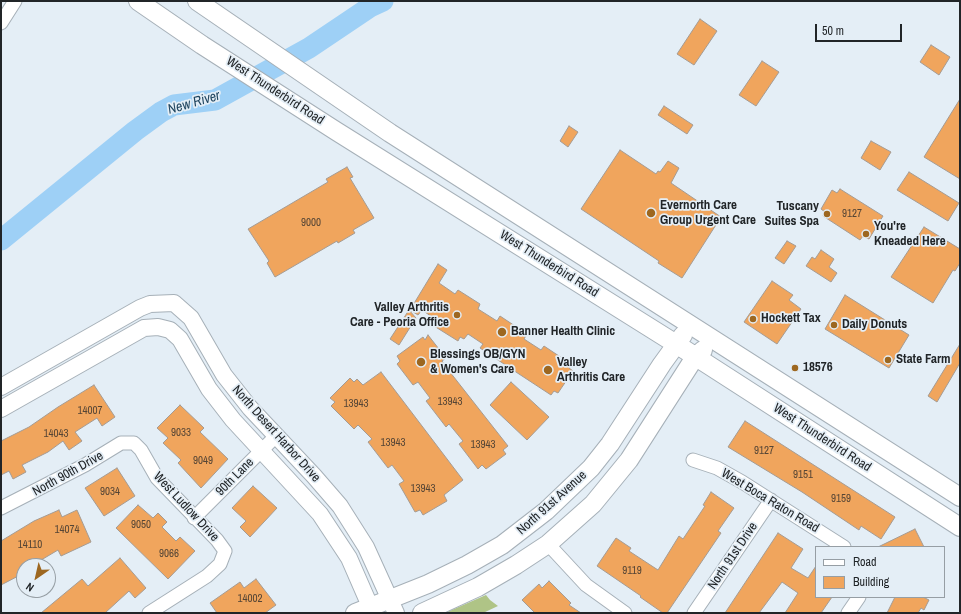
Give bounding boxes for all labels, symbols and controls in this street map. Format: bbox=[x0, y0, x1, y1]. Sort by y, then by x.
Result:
scale bar bbox=[817, 16, 904, 42]
text: 50 m bbox=[822, 23, 844, 39]
street label: West Thunderbird Road bbox=[223, 54, 327, 128]
water label: New River bbox=[166, 88, 222, 118]
place label: Evernorth Care Group Urgent Care bbox=[660, 198, 756, 229]
place label: Tuscany Suites Spa bbox=[764, 199, 819, 230]
marker: Evernorth Care Group Urgent Care bbox=[645, 207, 657, 219]
house number: 9127 bbox=[842, 207, 862, 221]
marker: Tuscany Suites Spa bbox=[822, 209, 832, 219]
house number: 9000 bbox=[301, 216, 321, 230]
place label: You're Kneaded Here bbox=[874, 219, 946, 250]
street label: West Thunderbird Road bbox=[497, 227, 601, 301]
marker: You're Kneaded Here bbox=[861, 229, 871, 239]
place label: Valley Arthritis Care - Peoria Office bbox=[350, 300, 449, 331]
marker: Valley Arthritis Care - Peoria Office bbox=[452, 310, 462, 320]
place label: Hockett Tax bbox=[761, 311, 821, 327]
marker: Hockett Tax bbox=[748, 314, 758, 324]
place label: Daily Donuts bbox=[842, 317, 907, 333]
marker: Daily Donuts bbox=[829, 320, 839, 330]
place label: Banner Health Clinic bbox=[511, 324, 615, 340]
marker: Banner Health Clinic bbox=[496, 326, 508, 338]
place label: Blessings OB/GYN & Women's Care bbox=[430, 347, 525, 378]
place label: State Farm bbox=[896, 352, 951, 368]
place label: Valley Arthritis Care bbox=[557, 355, 625, 386]
marker: State Farm bbox=[883, 355, 893, 365]
marker: Blessings OB/GYN & Women's Care bbox=[415, 356, 427, 368]
place label: 18576 bbox=[803, 360, 833, 376]
marker: 18576 bbox=[790, 363, 800, 373]
marker: Valley Arthritis Care bbox=[542, 364, 554, 376]
street label: North Desert Harbor Drive bbox=[229, 383, 323, 485]
house number: 13943 bbox=[437, 395, 463, 409]
house number: 13943 bbox=[343, 397, 369, 411]
street label: West Thunderbird Road bbox=[770, 401, 874, 475]
house number: 14007 bbox=[77, 404, 103, 418]
house number: 9033 bbox=[171, 426, 191, 440]
house number: 14043 bbox=[43, 427, 69, 441]
house number: 13943 bbox=[380, 436, 406, 450]
house number: 13943 bbox=[470, 438, 496, 452]
house number: 9127 bbox=[754, 444, 774, 458]
street label: North 90th Drive bbox=[30, 448, 106, 500]
house number: 9049 bbox=[193, 454, 213, 468]
street label: 90th Lane bbox=[213, 455, 257, 499]
street label: West Boca Raton Road bbox=[718, 466, 822, 536]
street label: North 91st Avenue bbox=[514, 468, 590, 538]
house number: 9151 bbox=[793, 468, 813, 482]
street label: West Ludlow Drive bbox=[150, 469, 222, 545]
house number: 13943 bbox=[410, 482, 436, 496]
house number: 9034 bbox=[100, 485, 120, 499]
house number: 9159 bbox=[831, 492, 851, 506]
house number: 9050 bbox=[131, 518, 151, 532]
street label: North 91st Drive bbox=[705, 519, 761, 593]
house number: 14074 bbox=[54, 523, 80, 537]
house number: 14110 bbox=[18, 538, 42, 552]
legend bbox=[815, 546, 945, 598]
house number: 9066 bbox=[159, 547, 179, 561]
text: Road bbox=[853, 554, 877, 570]
north arrow bbox=[16, 558, 56, 598]
house number: 9119 bbox=[622, 564, 642, 578]
text: Building bbox=[853, 574, 889, 590]
text: N bbox=[23, 579, 36, 595]
house number: 14002 bbox=[237, 592, 263, 606]

